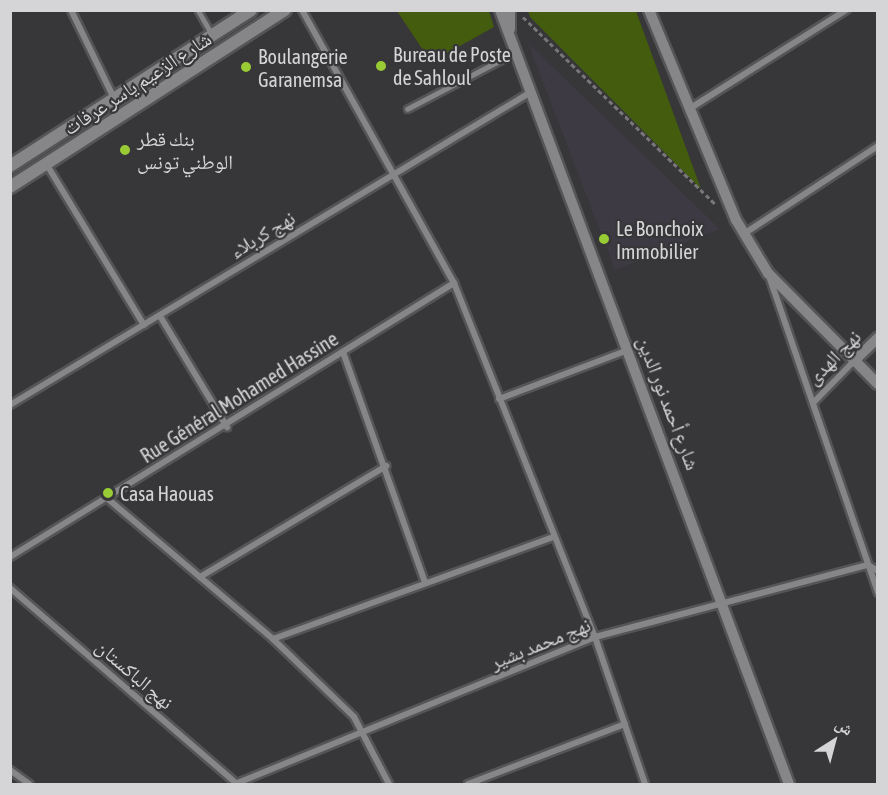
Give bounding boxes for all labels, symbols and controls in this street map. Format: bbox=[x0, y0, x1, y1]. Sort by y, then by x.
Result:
street label: شارع الزعيم ياسر عرفات bbox=[59, 26, 215, 140]
place label: Bureau de Poste de Sahloul bbox=[393, 42, 511, 89]
place label: Boulangerie Garanemsa bbox=[258, 44, 348, 91]
marker: Bureau de Poste de Sahloul bbox=[374, 59, 388, 73]
marker: Boulangerie Garanemsa bbox=[239, 60, 253, 74]
place label: بنك قطر الوطني تونس bbox=[137, 126, 233, 173]
marker: بنك قطر الوطني تونس bbox=[118, 143, 132, 157]
street label: نهج كربلاء bbox=[225, 205, 299, 263]
place label: Le Bonchoix Immobilier bbox=[616, 216, 703, 263]
marker: Le Bonchoix Immobilier bbox=[597, 232, 611, 246]
street label: نهج الهدى bbox=[801, 325, 865, 389]
street label: Rue Général Mohamed Hassine bbox=[136, 326, 342, 468]
street label: شارع أحمد نور الدين bbox=[633, 333, 705, 473]
place label: Casa Haouas bbox=[120, 481, 214, 505]
marker: Casa Haouas bbox=[101, 486, 115, 500]
street label: نهج محمد بشير bbox=[486, 612, 594, 674]
street label: نهج الباكستان bbox=[91, 634, 179, 714]
north arrow bbox=[804, 711, 864, 771]
text: ش bbox=[832, 714, 857, 739]

